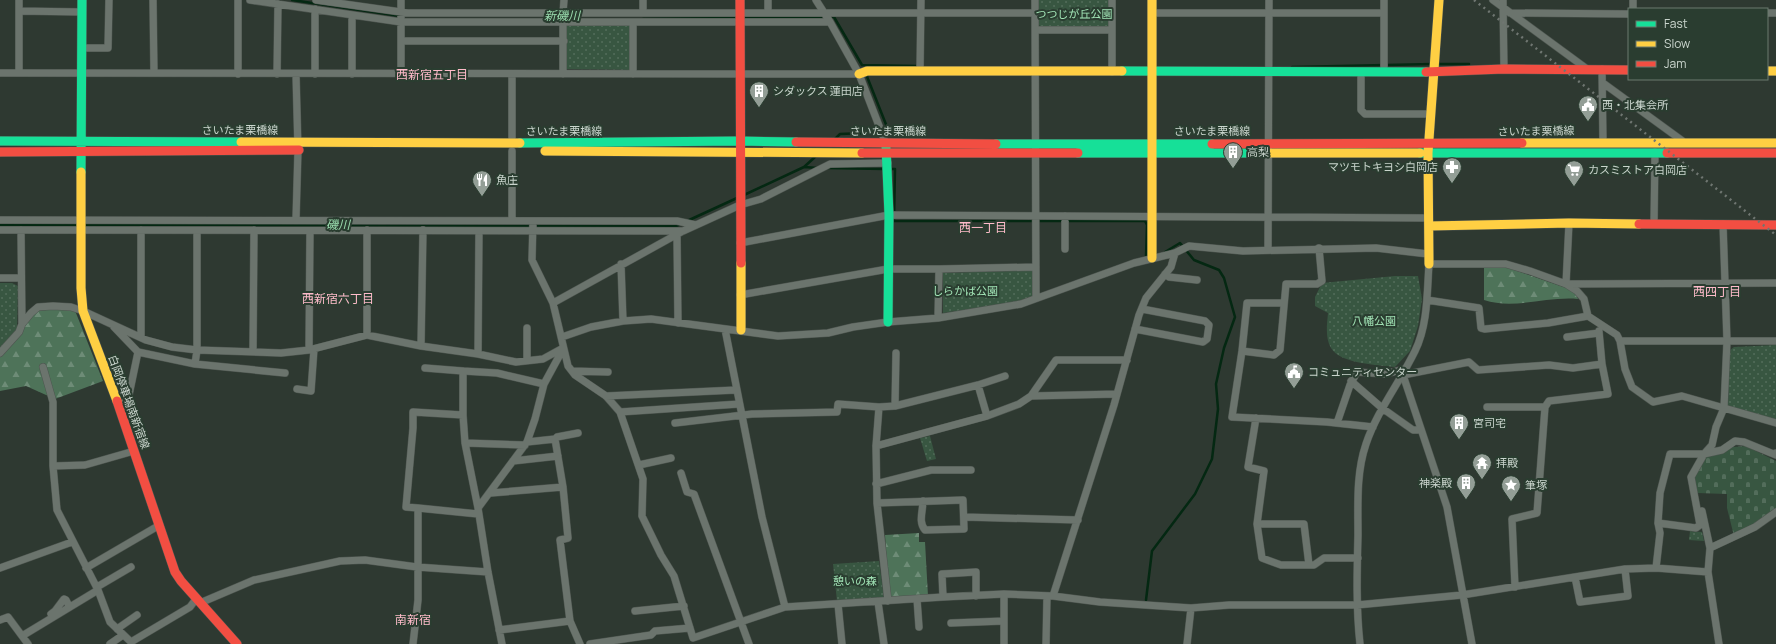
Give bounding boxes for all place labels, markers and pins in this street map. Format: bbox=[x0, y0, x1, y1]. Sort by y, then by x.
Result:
building icon: シダックス 蓮田店 bbox=[748, 80, 770, 108]
place label: シダックス 蓮田店 bbox=[773, 83, 863, 98]
public building icon: 西・北集会所 bbox=[1577, 94, 1599, 122]
place label: 西・北集会所 bbox=[1602, 97, 1669, 112]
building icon: 高梨 bbox=[1222, 141, 1244, 169]
place label: 高梨 bbox=[1247, 144, 1269, 159]
pharmacy icon: マツモトキヨシ白岡店 bbox=[1441, 156, 1463, 184]
place label: マツモトキヨシ白岡店 bbox=[1328, 159, 1438, 174]
supermarket icon: カスミストア白岡店 bbox=[1563, 159, 1585, 187]
place label: カスミストア白岡店 bbox=[1588, 162, 1687, 177]
restaurant icon: 魚庄 bbox=[471, 169, 493, 197]
place label: 魚庄 bbox=[496, 172, 518, 187]
public building icon: コミュニティセンター bbox=[1283, 361, 1305, 389]
place label: コミュニティセンター bbox=[1308, 364, 1417, 379]
building icon: 宮司宅 bbox=[1448, 412, 1470, 440]
place label: 宮司宅 bbox=[1473, 415, 1506, 430]
temple icon: 拝殿 bbox=[1471, 452, 1493, 480]
place label: 拝殿 bbox=[1496, 455, 1518, 470]
building icon: 神楽殿 bbox=[1455, 472, 1477, 500]
place icon: 筆塚 bbox=[1500, 474, 1522, 502]
place label: 神楽殿 bbox=[1419, 475, 1452, 490]
place label: 筆塚 bbox=[1525, 477, 1547, 492]

